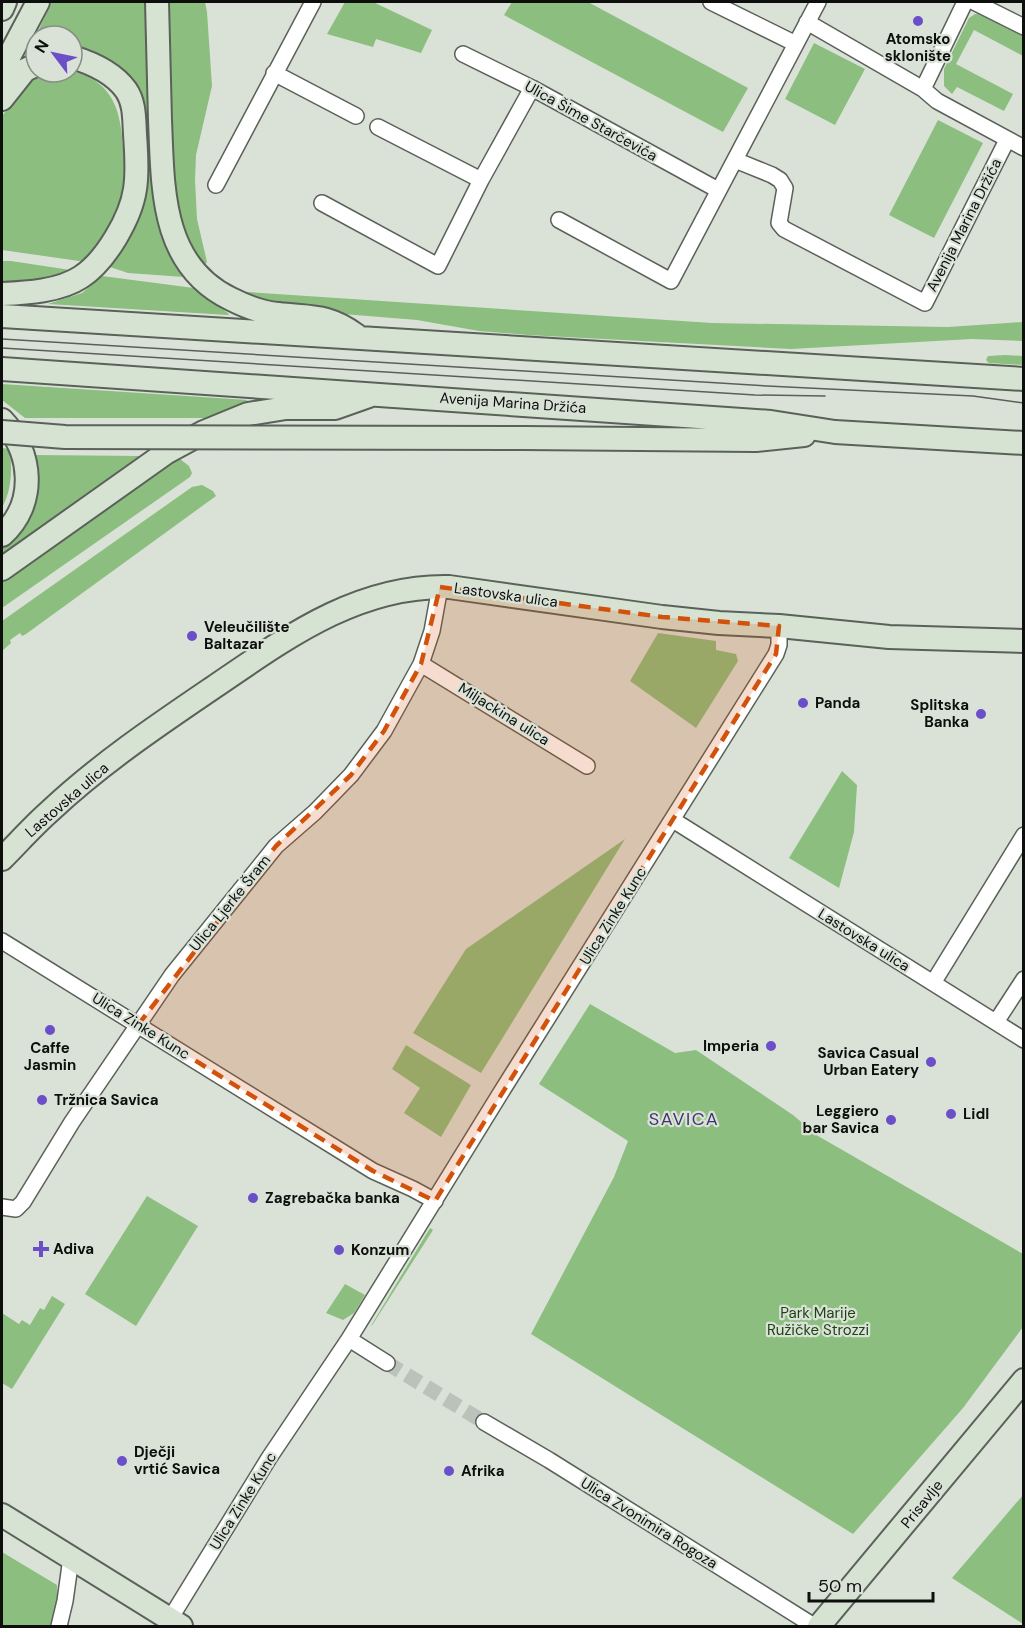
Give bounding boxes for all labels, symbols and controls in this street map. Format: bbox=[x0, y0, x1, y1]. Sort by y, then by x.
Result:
marker: Atomsko sklonište bbox=[911, 14, 925, 28]
north arrow bbox=[24, 24, 84, 84]
place label: Atomsko sklonište bbox=[885, 29, 951, 66]
text: N bbox=[30, 36, 54, 57]
street label: Ulica Šime Starčevića bbox=[521, 76, 661, 166]
street label: Avenija Marina Držića bbox=[922, 155, 1006, 295]
street label: Avenija Marina Držića bbox=[439, 388, 587, 418]
street label: Lastovska ulica bbox=[453, 578, 559, 612]
place label: Veleučilište Baltazar bbox=[204, 617, 289, 654]
marker: Veleučilište Baltazar bbox=[185, 629, 199, 643]
street label: Miljackina ulica bbox=[455, 678, 553, 750]
place label: Panda bbox=[815, 693, 860, 713]
place label: Splitska Banka bbox=[910, 695, 969, 732]
marker: Panda bbox=[796, 696, 810, 710]
marker: Splitska Banka bbox=[974, 707, 988, 721]
street label: Lastovska ulica bbox=[21, 758, 113, 842]
street label: Ulica Ljerke Šram bbox=[185, 851, 275, 955]
street label: Ulica Zinke Kunc bbox=[575, 863, 651, 969]
street label: Lastovska ulica bbox=[814, 904, 914, 976]
street label: Ulica Zinke Kunc bbox=[88, 988, 194, 1064]
marker: Caffe Jasmin bbox=[43, 1023, 57, 1037]
place label: Imperia bbox=[703, 1036, 759, 1056]
place label: Caffe Jasmin bbox=[24, 1038, 76, 1075]
marker: Imperia bbox=[764, 1039, 778, 1053]
place label: Savica Casual Urban Eatery bbox=[817, 1043, 919, 1080]
marker: Savica Casual Urban Eatery bbox=[924, 1055, 938, 1069]
place label: Tržnica Savica bbox=[54, 1090, 159, 1110]
marker: Tržnica Savica bbox=[35, 1093, 49, 1107]
place label: Leggiero bar Savica bbox=[803, 1101, 879, 1138]
place label: Lidl bbox=[963, 1104, 989, 1124]
district label: SAVICA bbox=[649, 1107, 719, 1131]
marker: Lidl bbox=[944, 1107, 958, 1121]
marker: Leggiero bar Savica bbox=[884, 1113, 898, 1127]
place label: Zagrebačka banka bbox=[265, 1188, 400, 1208]
marker: Zagrebačka banka bbox=[246, 1191, 260, 1205]
place label: Adiva bbox=[53, 1239, 94, 1259]
place label: Konzum bbox=[351, 1240, 409, 1260]
marker: Adiva bbox=[34, 1242, 48, 1256]
marker: Konzum bbox=[332, 1243, 346, 1257]
park label: Park Marije Ružičke Strozzi bbox=[767, 1303, 869, 1340]
place label: Dječji vrtić Savica bbox=[134, 1442, 220, 1479]
street label: Ulica Zinke Kunc bbox=[205, 1448, 281, 1554]
marker: Dječji vrtić Savica bbox=[115, 1454, 129, 1468]
place label: Afrika bbox=[461, 1461, 505, 1481]
marker: Afrika bbox=[442, 1464, 456, 1478]
street label: Ulica Zvonimira Rogoza bbox=[577, 1473, 721, 1573]
street label: Prisavlje bbox=[896, 1476, 948, 1532]
scale bar bbox=[809, 1565, 934, 1603]
text: 50 m bbox=[818, 1574, 862, 1598]

